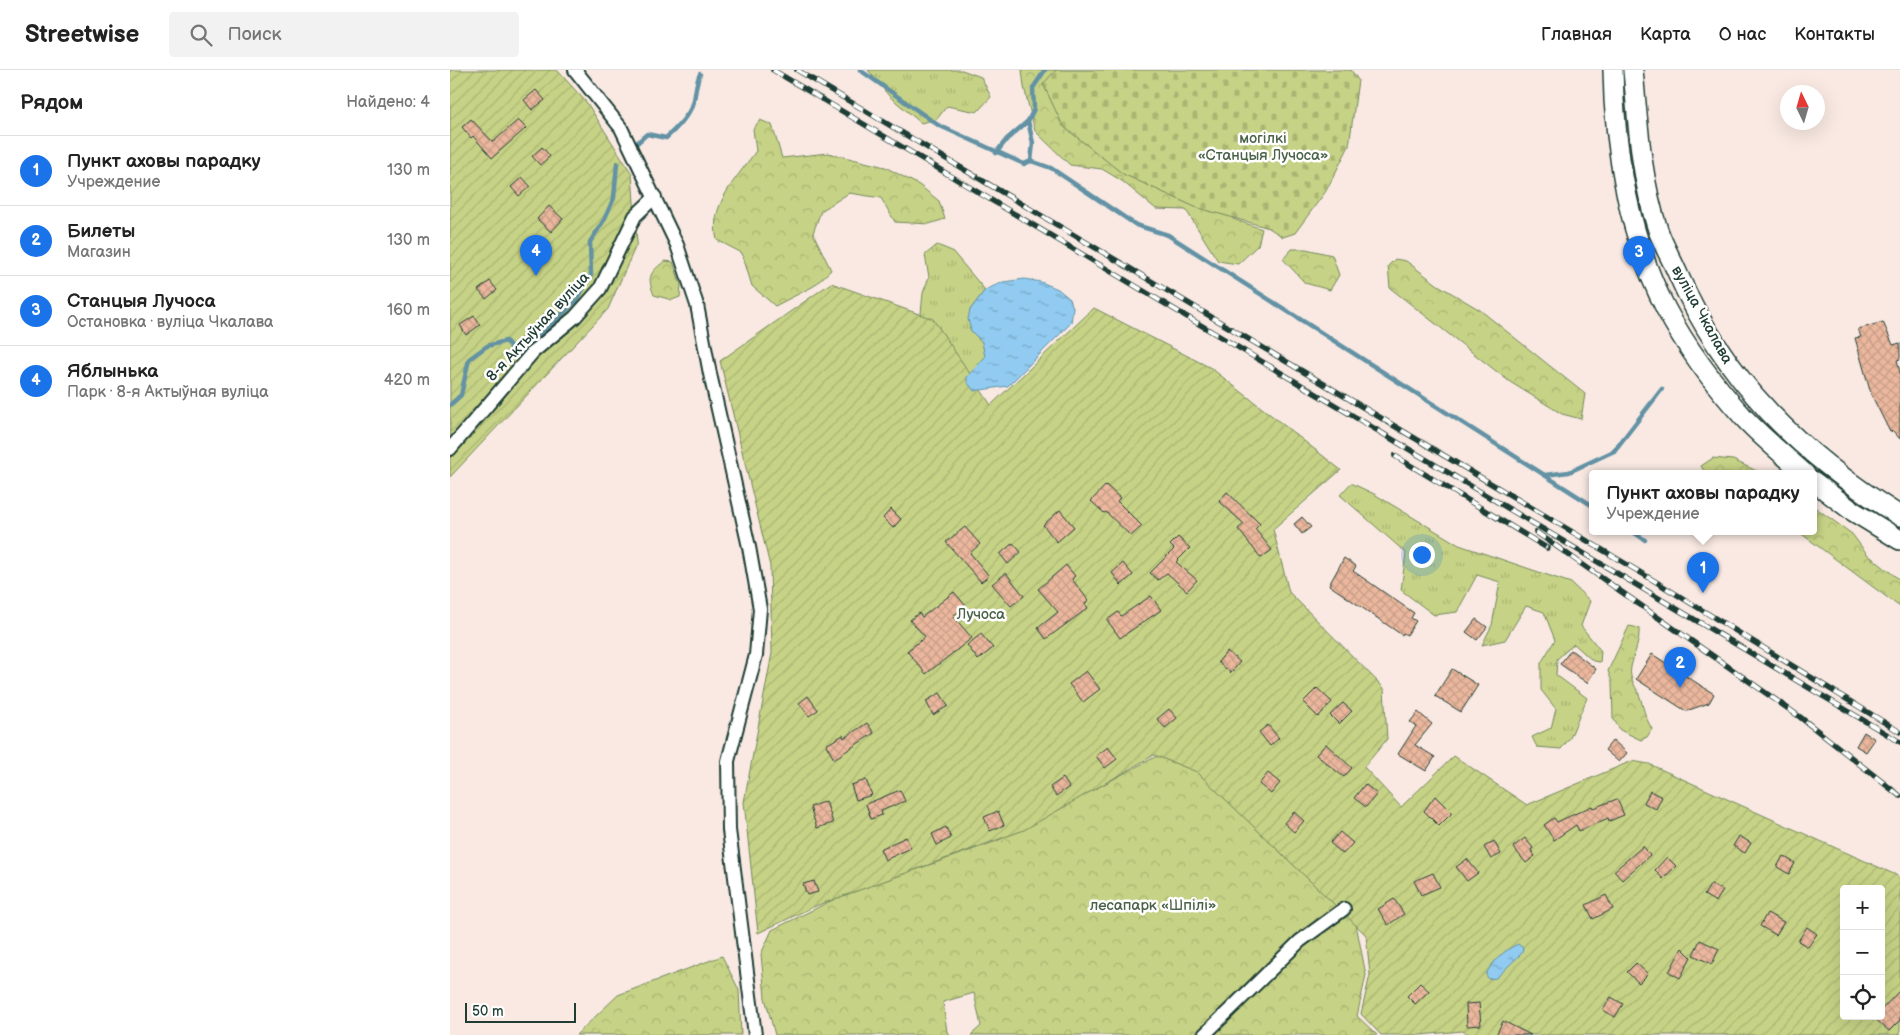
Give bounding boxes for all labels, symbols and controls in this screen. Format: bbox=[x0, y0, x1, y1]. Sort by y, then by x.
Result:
search box bbox=[169, 12, 519, 57]
text: Streetwise bbox=[25, 20, 139, 49]
icon: search bbox=[187, 21, 215, 49]
text: Поиск bbox=[227, 23, 282, 46]
text: Главная bbox=[1541, 24, 1612, 45]
text: Карта bbox=[1640, 24, 1691, 45]
text: О нас bbox=[1719, 24, 1766, 45]
text: Контакты bbox=[1794, 24, 1875, 45]
north arrow bbox=[1780, 85, 1825, 130]
text: Рядом bbox=[20, 90, 83, 115]
text: Найдено: 4 bbox=[346, 93, 430, 112]
park label: могілкі «Станцыя Лучоса» bbox=[1198, 129, 1328, 165]
text: Пункт аховы парадку bbox=[67, 150, 261, 173]
text: 1 bbox=[33, 161, 39, 180]
text: 130 m bbox=[387, 161, 430, 180]
text: Учреждение bbox=[67, 173, 160, 192]
text: Билеты bbox=[67, 220, 135, 243]
text: 2 bbox=[31, 231, 41, 250]
text: 130 m bbox=[387, 231, 430, 250]
pin: 4 bbox=[520, 235, 552, 276]
pin: 3 bbox=[1623, 236, 1655, 277]
text: Магазин bbox=[67, 243, 131, 262]
street label: вуліца Чкалава bbox=[1667, 263, 1737, 368]
street label: 8-я Актыўная вуліца bbox=[482, 268, 594, 386]
text: Станцыя Лучоса bbox=[67, 290, 216, 313]
text: 3 bbox=[31, 301, 41, 320]
text: 160 m bbox=[387, 301, 430, 320]
text: Остановка · вуліца Чкалава bbox=[67, 313, 274, 332]
text: Яблынька bbox=[67, 360, 158, 383]
text: 4 bbox=[31, 371, 41, 390]
text: 420 m bbox=[384, 371, 430, 390]
text: Парк · 8-я Актыўная вуліца bbox=[67, 383, 269, 402]
popup bbox=[1589, 470, 1817, 535]
text: Пункт аховы парадку bbox=[1606, 482, 1800, 505]
text: Учреждение bbox=[1606, 505, 1700, 524]
your location bbox=[1409, 542, 1435, 568]
pin: 1 bbox=[1687, 552, 1719, 593]
park label: Лучоса bbox=[956, 605, 1005, 624]
pin: 2 bbox=[1664, 647, 1696, 688]
map controls bbox=[1840, 885, 1885, 1020]
button: + bbox=[1840, 885, 1885, 930]
park label: лесапарк «Шпілі» bbox=[1090, 896, 1216, 915]
button: − bbox=[1840, 930, 1885, 975]
button: locate bbox=[1840, 975, 1885, 1020]
scale bar bbox=[465, 1000, 576, 1023]
text: 50 m bbox=[472, 1003, 504, 1020]

